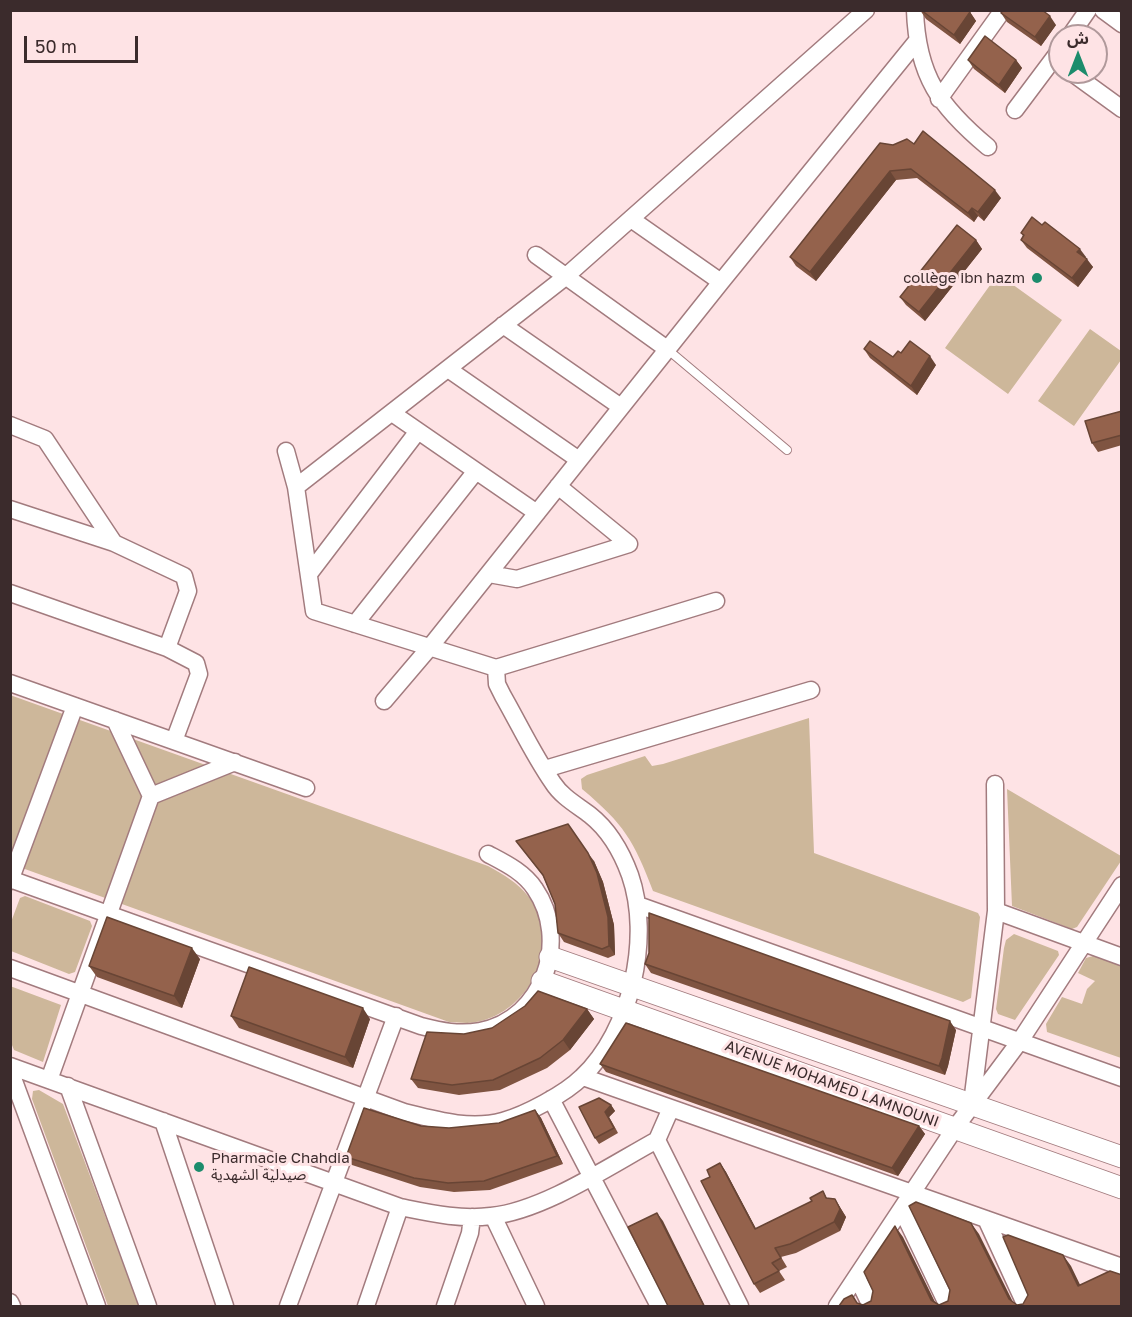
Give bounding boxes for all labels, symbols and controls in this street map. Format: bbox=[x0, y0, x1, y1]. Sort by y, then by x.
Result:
scale bar bbox=[27, 24, 141, 62]
north arrow bbox=[1048, 24, 1108, 84]
text: ش bbox=[1067, 28, 1089, 48]
text: 50 m bbox=[35, 35, 77, 57]
place label: collège ibn hazm bbox=[903, 269, 1025, 287]
marker: collège ibn hazm bbox=[1030, 271, 1044, 285]
street label: AVENUE MOHAMED LAMNOUNI bbox=[723, 1037, 941, 1131]
place label: Pharmacie Chahdia صيدلية الشهدية bbox=[211, 1149, 350, 1184]
marker: Pharmacie Chahdia صيدلية الشهدية bbox=[192, 1160, 206, 1174]

